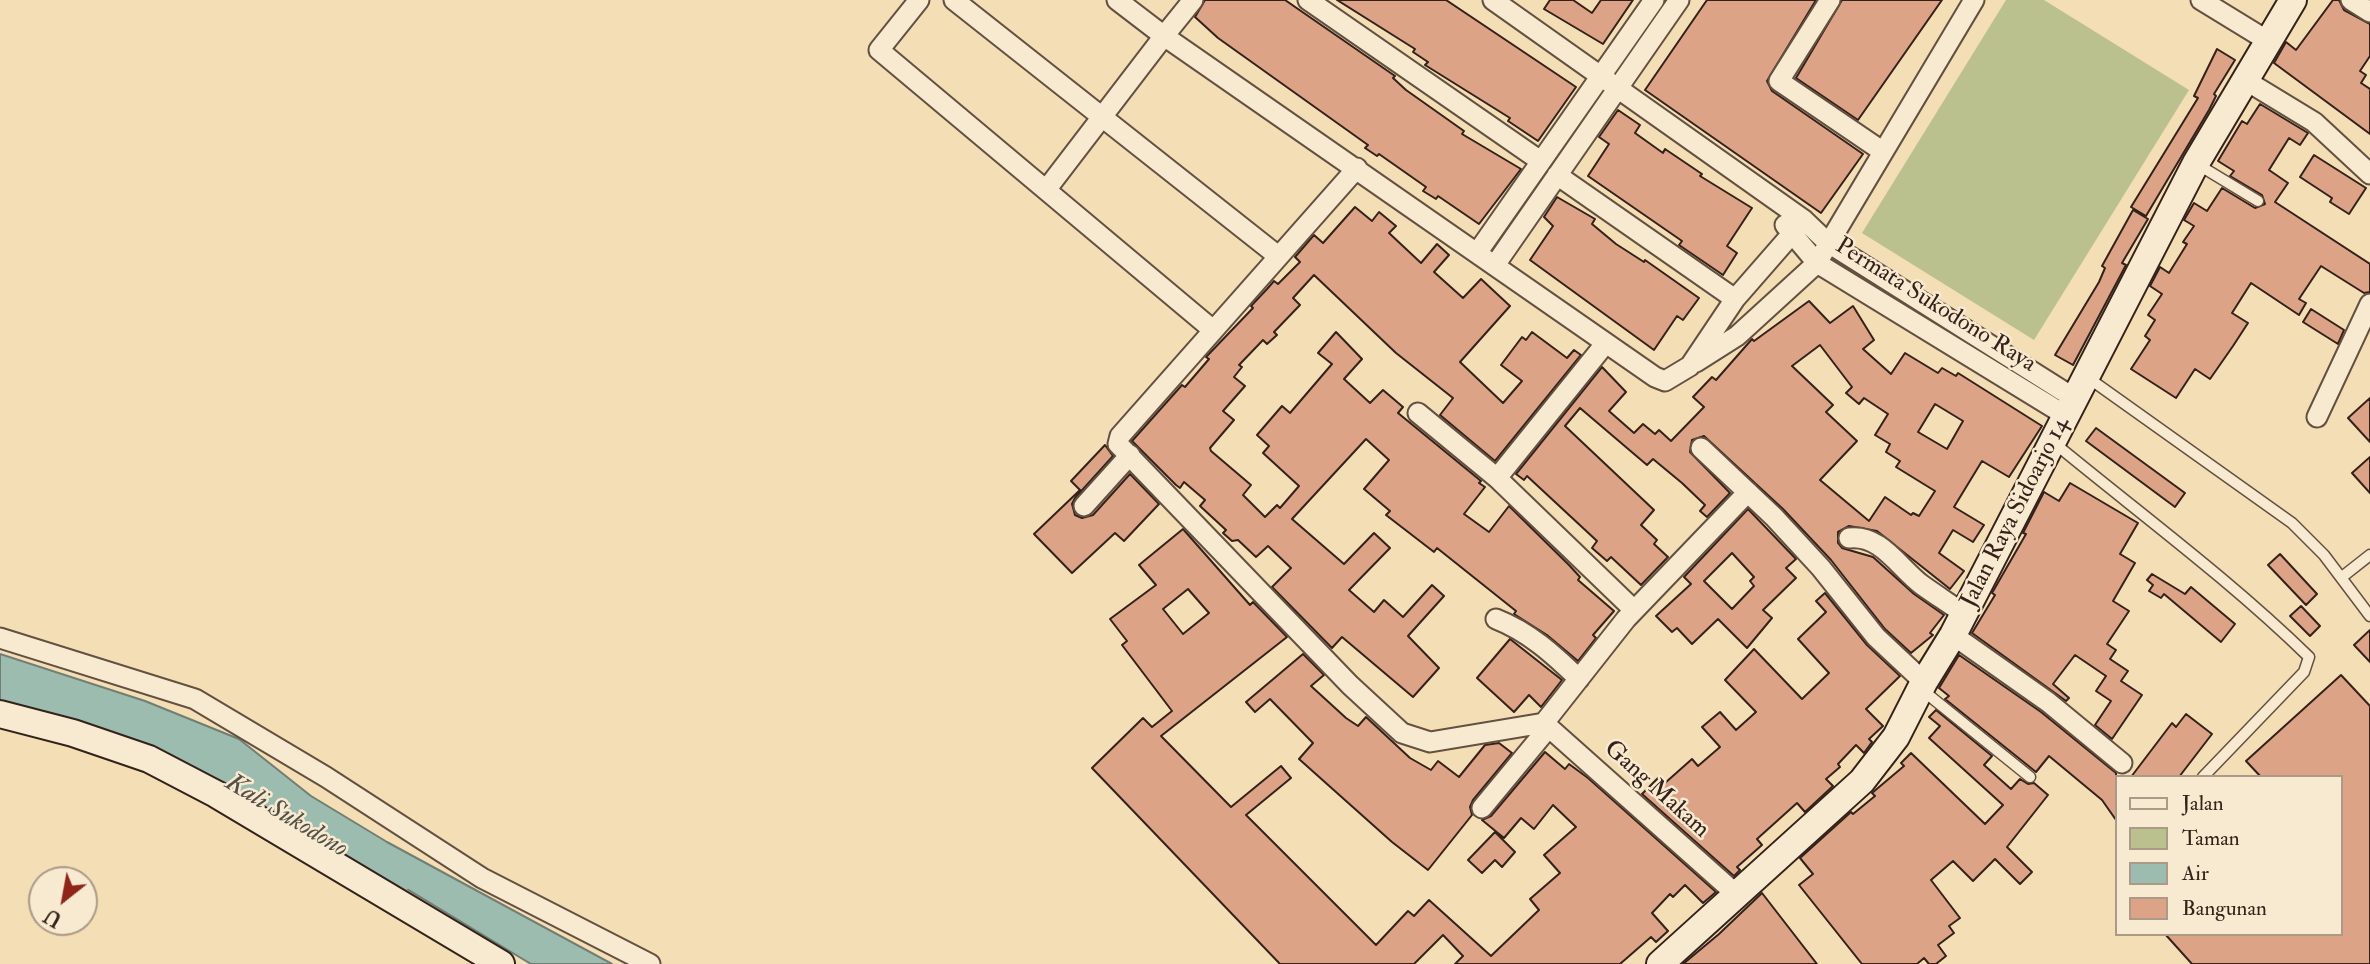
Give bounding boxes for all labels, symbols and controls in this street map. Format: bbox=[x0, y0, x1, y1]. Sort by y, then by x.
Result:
street label: Permata Sukodono Raya bbox=[1829, 233, 2041, 379]
street label: Jalan Raya Sidoarjo 14 bbox=[1955, 413, 2077, 613]
street label: Gang Makam bbox=[1597, 735, 1715, 845]
water label: Kali Sukodono bbox=[219, 768, 353, 866]
legend bbox=[2114, 775, 2342, 936]
text: Jalan bbox=[2182, 790, 2224, 817]
text: Taman bbox=[2182, 825, 2240, 852]
text: Air bbox=[2182, 860, 2209, 887]
north arrow bbox=[28, 866, 98, 936]
text: Bangunan bbox=[2182, 895, 2267, 922]
text: U bbox=[40, 903, 66, 932]

